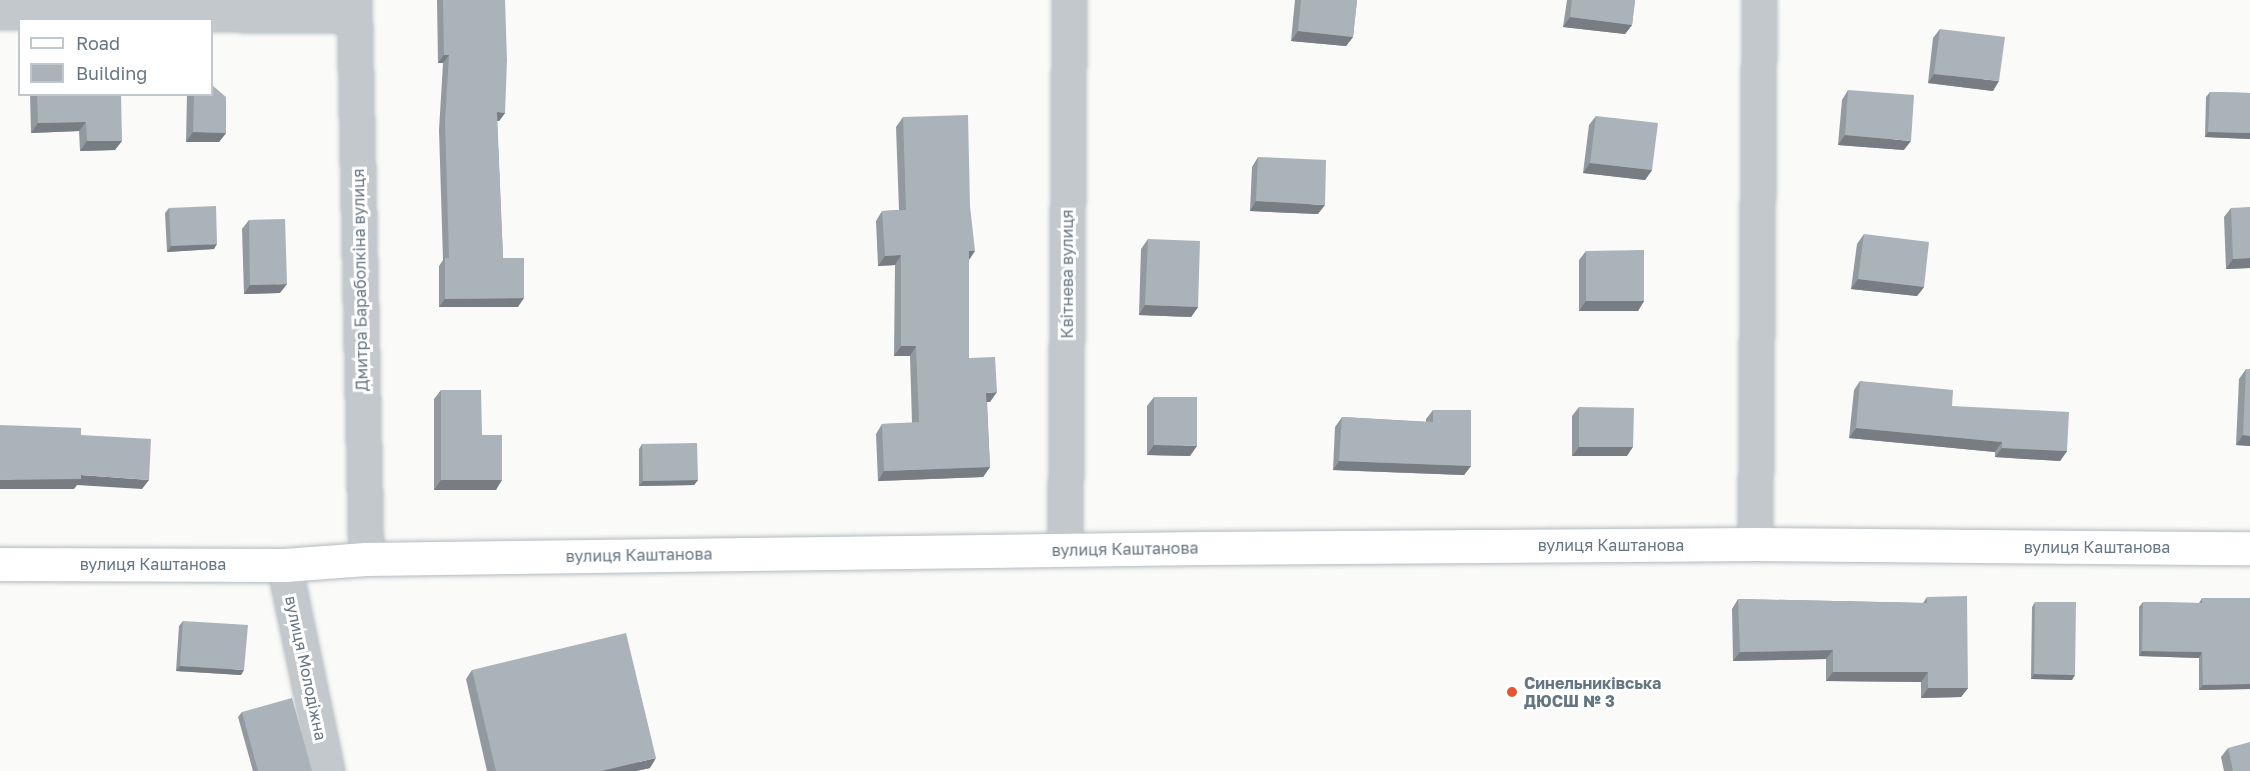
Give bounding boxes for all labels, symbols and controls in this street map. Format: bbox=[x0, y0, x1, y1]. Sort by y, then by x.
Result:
legend bbox=[18, 18, 213, 96]
text: Road bbox=[76, 32, 120, 54]
text: Building bbox=[76, 62, 147, 84]
street label: Дмитра Бараболкіна вулиця bbox=[348, 169, 372, 391]
street label: Квітнева вулиця bbox=[1057, 209, 1077, 339]
street label: вулиця Каштанова bbox=[1538, 535, 1684, 555]
street label: вулиця Каштанова bbox=[2024, 537, 2170, 557]
street label: вулиця Каштанова bbox=[1051, 538, 1199, 560]
street label: вулиця Каштанова bbox=[565, 544, 713, 566]
street label: вулиця Каштанова bbox=[80, 554, 226, 574]
street label: вулиця Молодіжна bbox=[281, 594, 331, 742]
place label: Синельниківська ДЮСШ № 3 bbox=[1524, 673, 1661, 711]
marker: Синельниківська ДЮСШ № 3 bbox=[1505, 685, 1519, 699]

